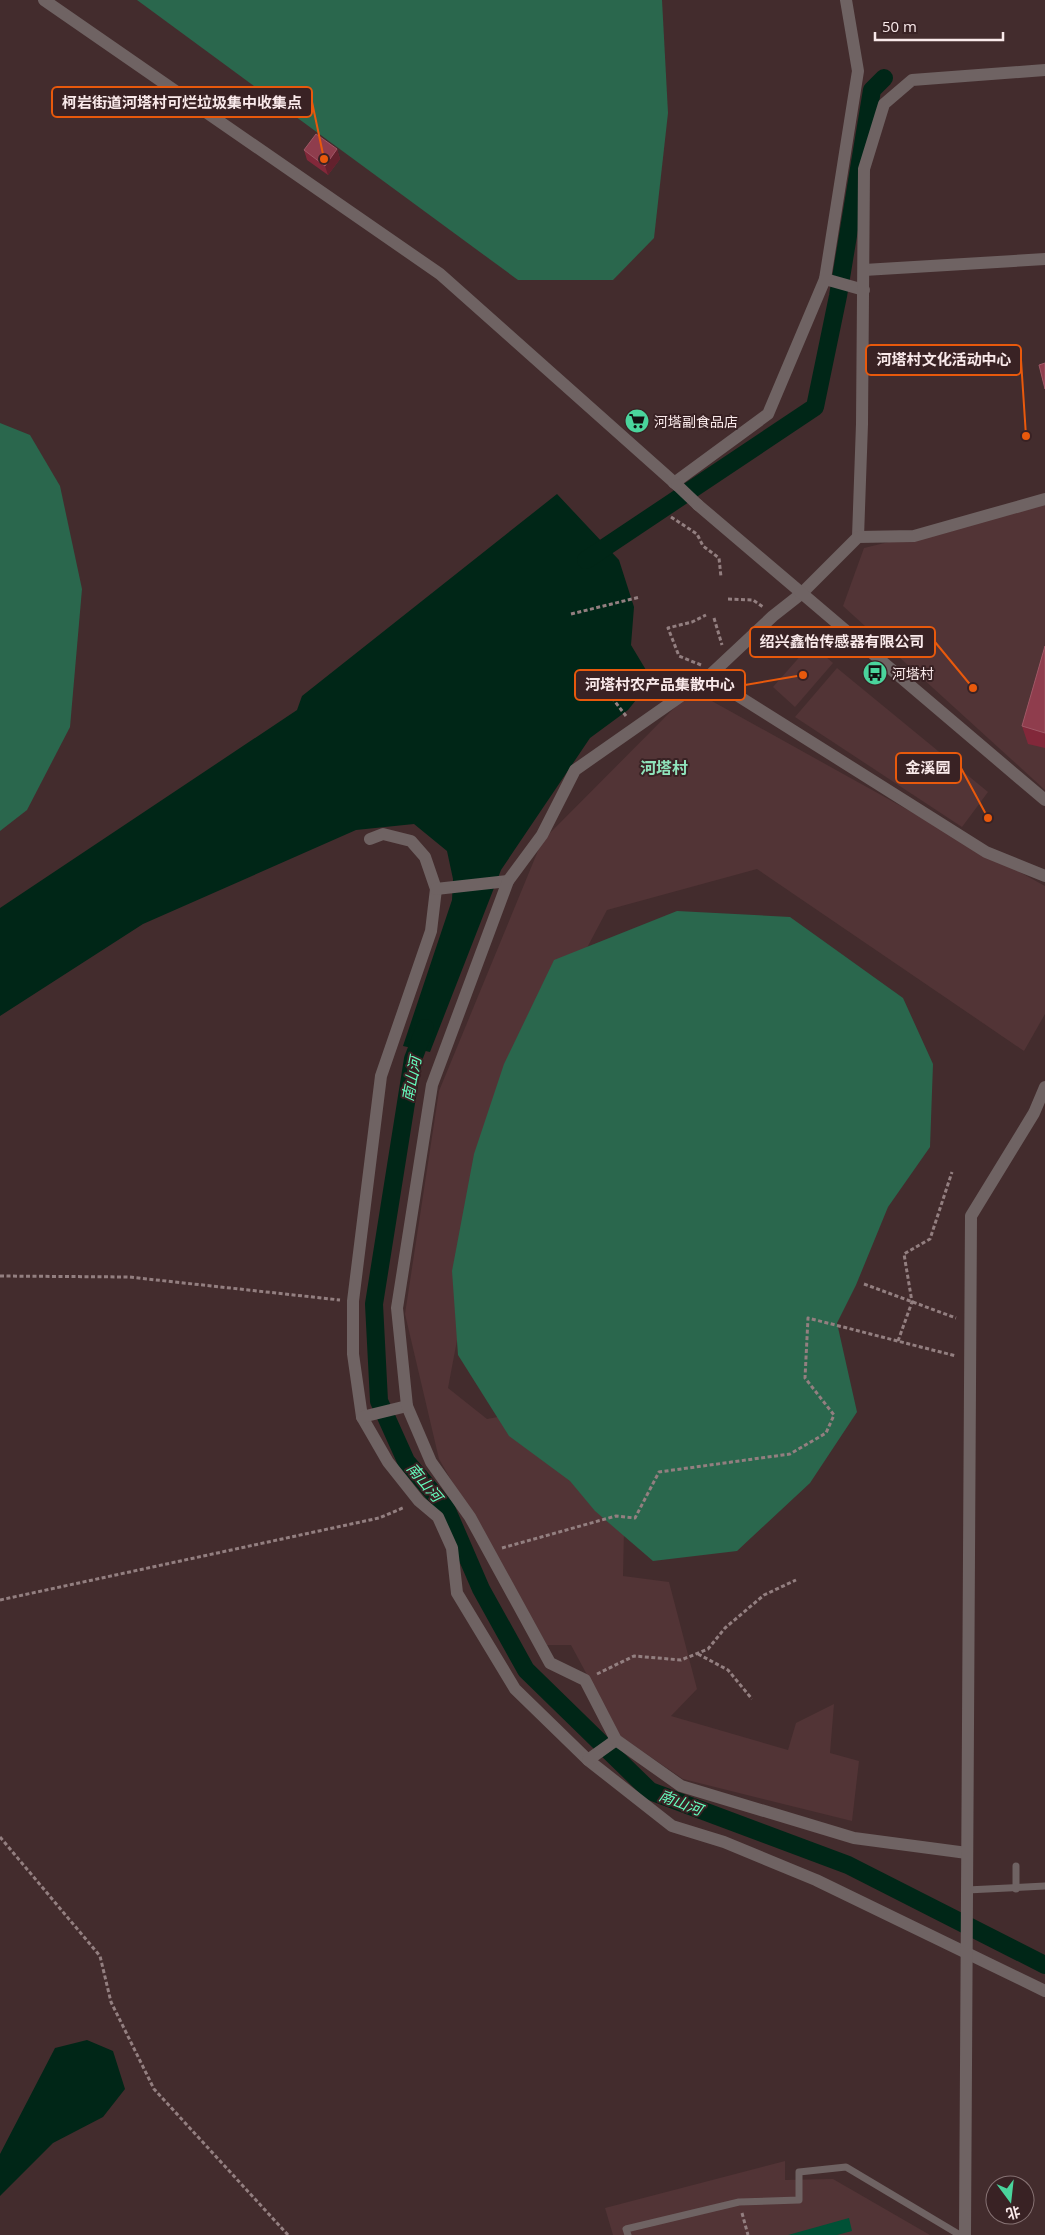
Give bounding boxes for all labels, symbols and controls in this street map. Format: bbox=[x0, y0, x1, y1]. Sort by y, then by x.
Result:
scale bar bbox=[875, 10, 1002, 42]
text: 50 m bbox=[882, 16, 917, 36]
callout: 柯岩街道河塔村可烂垃圾集中收集点 bbox=[52, 87, 312, 117]
text: 柯岩街道河塔村可烂垃圾集中收集点 bbox=[62, 92, 302, 112]
callout: 河塔村文化活动中心 bbox=[866, 345, 1021, 375]
text: 河塔村文化活动中心 bbox=[876, 349, 1012, 369]
supermarket icon: 河塔副食品店 bbox=[624, 408, 650, 434]
place label: 河塔副食品店 bbox=[654, 412, 738, 431]
callout: 绍兴鑫怡传感器有限公司 bbox=[750, 627, 935, 657]
text: 绍兴鑫怡传感器有限公司 bbox=[759, 631, 925, 651]
bus stop icon: 河塔村 bbox=[862, 660, 888, 686]
place label: 河塔村 bbox=[892, 664, 934, 683]
callout: 河塔村农产品集散中心 bbox=[575, 670, 745, 700]
text: 河塔村农产品集散中心 bbox=[585, 674, 735, 694]
callout: 金溪园 bbox=[896, 753, 961, 783]
district label: 河塔村 bbox=[640, 757, 688, 779]
text: 金溪园 bbox=[905, 757, 951, 777]
water label: 南山河 bbox=[397, 1052, 426, 1103]
water label: 南山河 bbox=[403, 1458, 449, 1508]
water label: 南山河 bbox=[656, 1785, 708, 1820]
north arrow bbox=[985, 2175, 1035, 2225]
text: 北 bbox=[1004, 2202, 1023, 2224]

